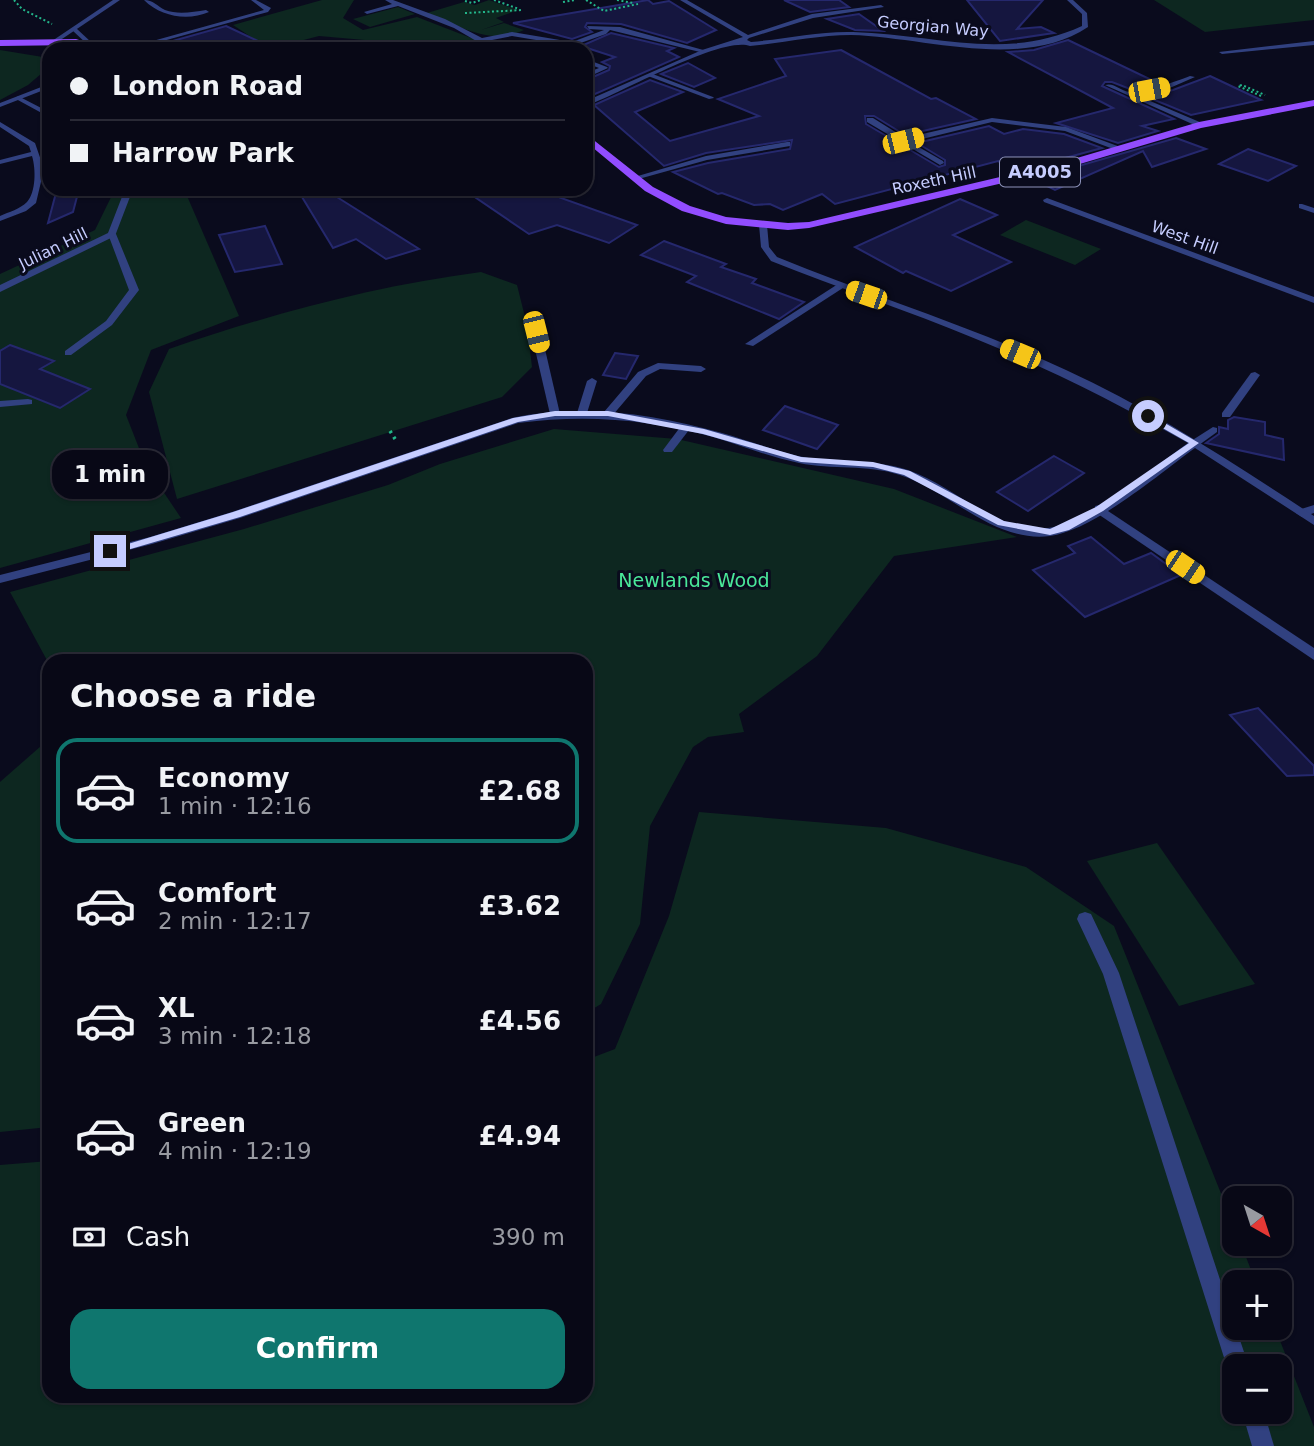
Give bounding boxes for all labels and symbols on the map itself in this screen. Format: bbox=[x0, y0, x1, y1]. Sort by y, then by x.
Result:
street label: Georgian Way bbox=[876, 12, 990, 41]
car bbox=[1127, 76, 1172, 104]
car bbox=[881, 126, 926, 156]
road number: A4005 bbox=[1000, 158, 1080, 187]
street label: Roxeth Hill bbox=[890, 162, 978, 199]
street label: West Hill bbox=[1149, 217, 1221, 258]
street label: Julian Hill bbox=[15, 224, 91, 274]
car bbox=[843, 278, 890, 312]
car bbox=[521, 309, 552, 355]
car bbox=[997, 336, 1044, 372]
route start bbox=[1132, 400, 1164, 432]
callout: 1 min bbox=[52, 449, 168, 498]
route end bbox=[94, 535, 126, 567]
car bbox=[1162, 547, 1209, 587]
park label: Newlands Wood bbox=[618, 569, 770, 591]
north arrow bbox=[1222, 1186, 1292, 1256]

